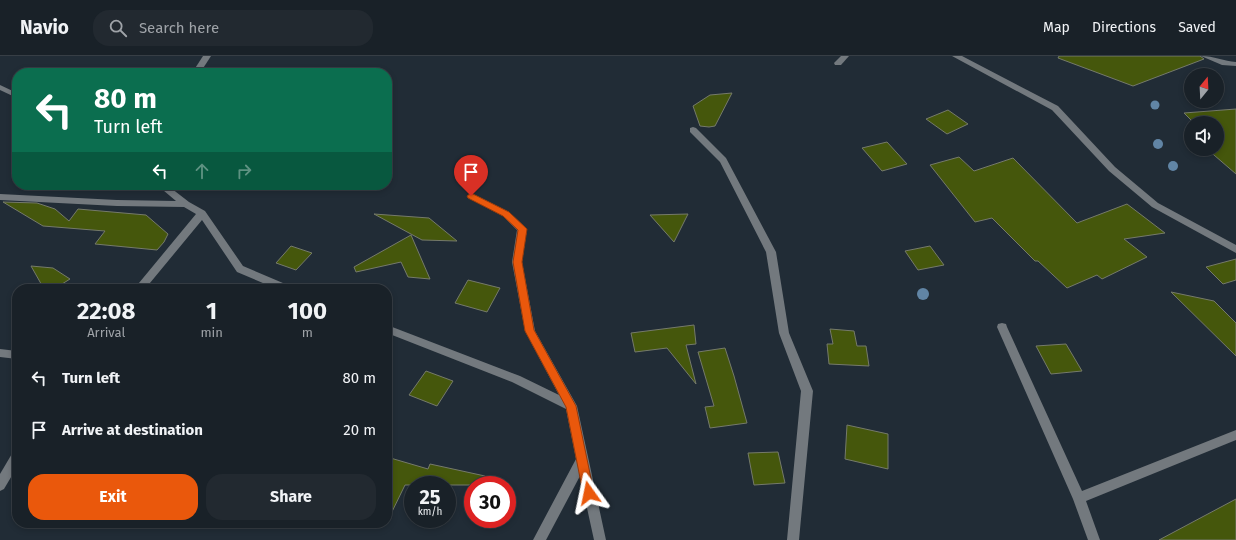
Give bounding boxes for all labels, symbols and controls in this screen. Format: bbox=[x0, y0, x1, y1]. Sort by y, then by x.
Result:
search box bbox=[93, 10, 373, 46]
text: Navio bbox=[20, 16, 69, 39]
icon: search bbox=[107, 17, 129, 39]
text: Search here bbox=[139, 19, 219, 37]
text: Map bbox=[1043, 19, 1070, 36]
text: Directions bbox=[1092, 19, 1156, 36]
text: Saved bbox=[1178, 19, 1216, 36]
north arrow bbox=[1184, 68, 1224, 108]
map controls bbox=[1184, 68, 1224, 156]
text: 80 m bbox=[94, 82, 157, 115]
icon: left bbox=[28, 84, 80, 136]
text: Turn left bbox=[94, 116, 163, 138]
button: sound bbox=[1184, 116, 1224, 156]
pin bbox=[454, 155, 488, 196]
icon: left bbox=[149, 160, 171, 182]
icon: ahead bbox=[191, 160, 213, 182]
icon: right bbox=[233, 160, 255, 182]
icon: arrive bbox=[460, 161, 482, 183]
text: 22:08 bbox=[77, 297, 136, 325]
text: 1 bbox=[206, 297, 217, 325]
text: 100 bbox=[288, 297, 327, 325]
text: Arrival bbox=[87, 325, 125, 340]
text: min bbox=[200, 325, 223, 340]
text: m bbox=[302, 325, 313, 340]
icon: left bbox=[28, 367, 50, 389]
text: Turn left bbox=[62, 369, 120, 387]
text: 80 m bbox=[343, 369, 376, 387]
icon: arrive bbox=[28, 419, 50, 441]
text: Arrive at destination bbox=[62, 421, 203, 439]
text: 20 m bbox=[343, 421, 376, 439]
position arrow bbox=[568, 472, 610, 514]
button: Exit bbox=[28, 474, 198, 520]
button: Share bbox=[206, 474, 376, 520]
speed limit sign: 30 bbox=[464, 476, 516, 528]
text: 25 bbox=[419, 485, 441, 509]
text: km/h bbox=[418, 506, 442, 518]

